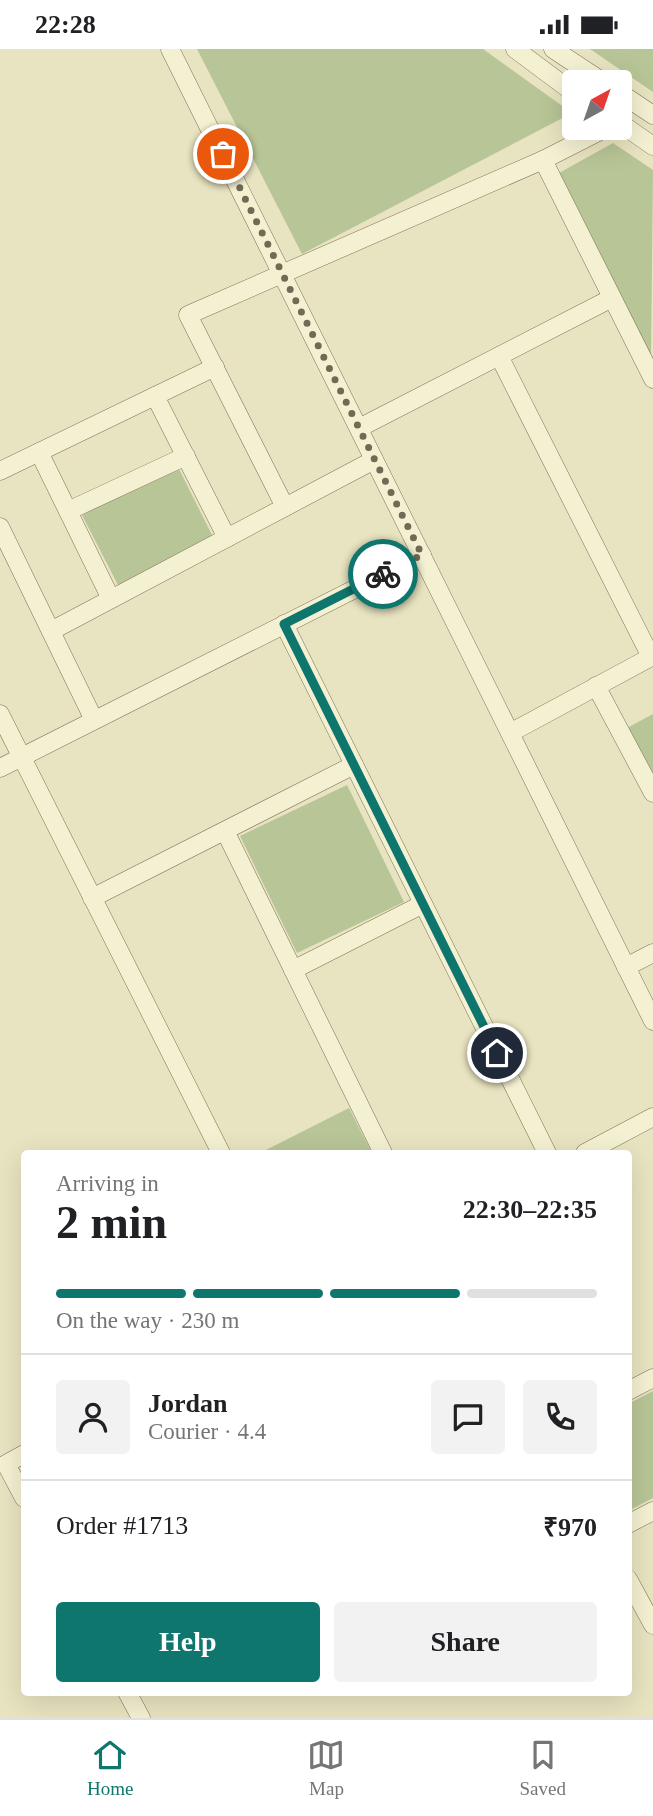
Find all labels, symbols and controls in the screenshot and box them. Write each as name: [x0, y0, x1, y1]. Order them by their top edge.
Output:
text: 22:28: [35, 10, 96, 39]
north arrow: [562, 70, 632, 140]
map controls: [562, 70, 632, 140]
pin: [193, 124, 253, 184]
icon: bag: [204, 135, 242, 173]
courier: [348, 539, 418, 609]
icon: bike: [364, 555, 402, 593]
pin: [467, 1023, 527, 1083]
icon: home: [478, 1034, 516, 1072]
text: Arriving in: [56, 1171, 159, 1196]
text: 22:30–22:35: [463, 1195, 597, 1224]
text: 2 min: [56, 1197, 167, 1248]
text: On the way · 230 m: [56, 1308, 239, 1333]
button: person: [56, 1380, 130, 1454]
button: chat: [431, 1380, 505, 1454]
button: phone: [523, 1380, 597, 1454]
text: Jordan: [148, 1389, 227, 1418]
text: Courier · 4.4: [148, 1419, 266, 1444]
text: Order #1713: [56, 1511, 188, 1540]
text: ₹970: [543, 1513, 597, 1542]
button: Help: [56, 1602, 320, 1682]
button: Share: [334, 1602, 597, 1682]
tab: Home: [87, 1736, 133, 1800]
tab: Map: [307, 1736, 345, 1800]
tab: Saved: [520, 1736, 566, 1800]

